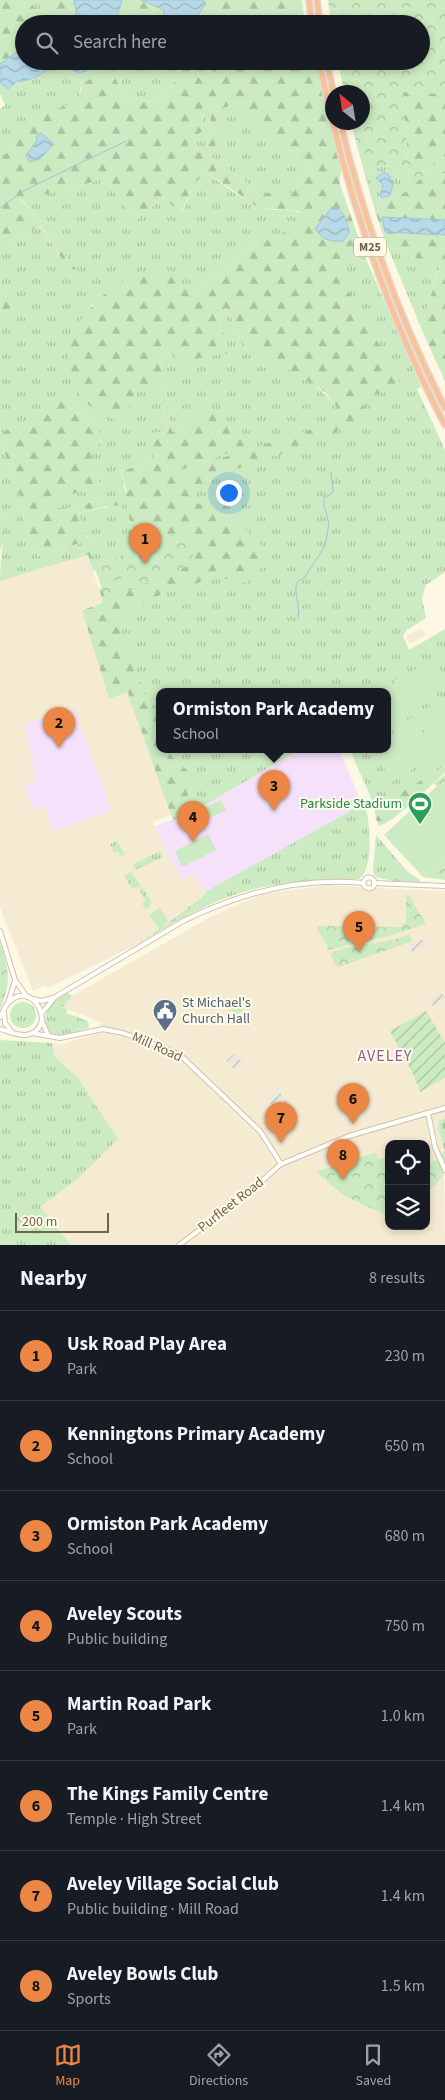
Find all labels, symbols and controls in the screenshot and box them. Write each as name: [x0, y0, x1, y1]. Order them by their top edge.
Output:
search box: [15, 15, 430, 70]
icon: search: [33, 29, 61, 57]
text: Search here: [73, 29, 167, 56]
north arrow: [325, 85, 370, 130]
road number: M25: [354, 238, 386, 256]
your location: [216, 480, 242, 506]
pin: 1: [129, 523, 161, 564]
popup: [156, 688, 391, 753]
text: Ormiston Park Academy: [173, 696, 374, 723]
pin: 2: [43, 707, 75, 748]
text: School: [173, 723, 219, 745]
pin: 3: [258, 770, 290, 811]
sports icon: Parkside Stadium: [407, 791, 433, 825]
place label: Parkside Stadium: [300, 794, 402, 814]
pin: 4: [177, 801, 209, 842]
pin: 5: [343, 911, 375, 952]
place label: St Michael's Church Hall: [182, 993, 251, 1029]
public building icon: St Michael's Church Hall: [152, 998, 178, 1032]
street label: Mill Road: [128, 1027, 186, 1067]
district label: AVELEY: [358, 1045, 412, 1067]
pin: 6: [337, 1083, 369, 1124]
pin: 7: [265, 1102, 297, 1143]
pin: 8: [327, 1139, 359, 1180]
map controls: [385, 1140, 430, 1230]
button: locate: [385, 1140, 430, 1185]
street label: Purfleet Road: [194, 1173, 268, 1237]
button: layers: [385, 1185, 430, 1230]
scale bar: [15, 1210, 109, 1233]
text: 200 m: [22, 1212, 57, 1232]
text: Nearby: [20, 1263, 87, 1293]
text: 8 results: [369, 1267, 425, 1289]
text: Usk Road Play Area: [67, 1331, 227, 1358]
text: 1: [32, 1345, 40, 1367]
text: 230 m: [385, 1345, 425, 1367]
text: Park: [67, 1358, 97, 1380]
text: Kenningtons Primary Academy: [67, 1421, 325, 1448]
text: 2: [32, 1435, 40, 1457]
text: 650 m: [385, 1435, 425, 1457]
text: School: [67, 1448, 113, 1470]
text: Ormiston Park Academy: [67, 1511, 268, 1538]
text: 3: [32, 1525, 40, 1547]
text: 680 m: [385, 1525, 425, 1547]
text: School: [67, 1538, 113, 1560]
text: Aveley Scouts: [67, 1601, 182, 1628]
text: 4: [32, 1615, 40, 1637]
text: 750 m: [385, 1615, 425, 1637]
text: Public building: [67, 1628, 167, 1650]
text: Martin Road Park: [67, 1691, 211, 1718]
text: 5: [32, 1705, 40, 1727]
text: 1.0 km: [381, 1705, 425, 1727]
text: Park: [67, 1718, 97, 1740]
text: The Kings Family Centre: [67, 1781, 268, 1808]
text: 6: [32, 1795, 40, 1817]
text: 1.4 km: [381, 1795, 425, 1817]
text: Temple · High Street: [67, 1808, 201, 1830]
text: Aveley Village Social Club: [67, 1871, 279, 1898]
text: 7: [32, 1885, 40, 1907]
text: 1.4 km: [381, 1885, 425, 1907]
text: Public building · Mill Road: [67, 1898, 239, 1920]
text: Aveley Bowls Club: [67, 1961, 219, 1988]
text: 8: [32, 1975, 40, 1997]
text: 1.5 km: [381, 1975, 425, 1997]
text: Sports: [67, 1988, 111, 2010]
tab: Map: [54, 2041, 82, 2091]
tab: Directions: [189, 2041, 248, 2091]
tab: Saved: [356, 2041, 391, 2091]

